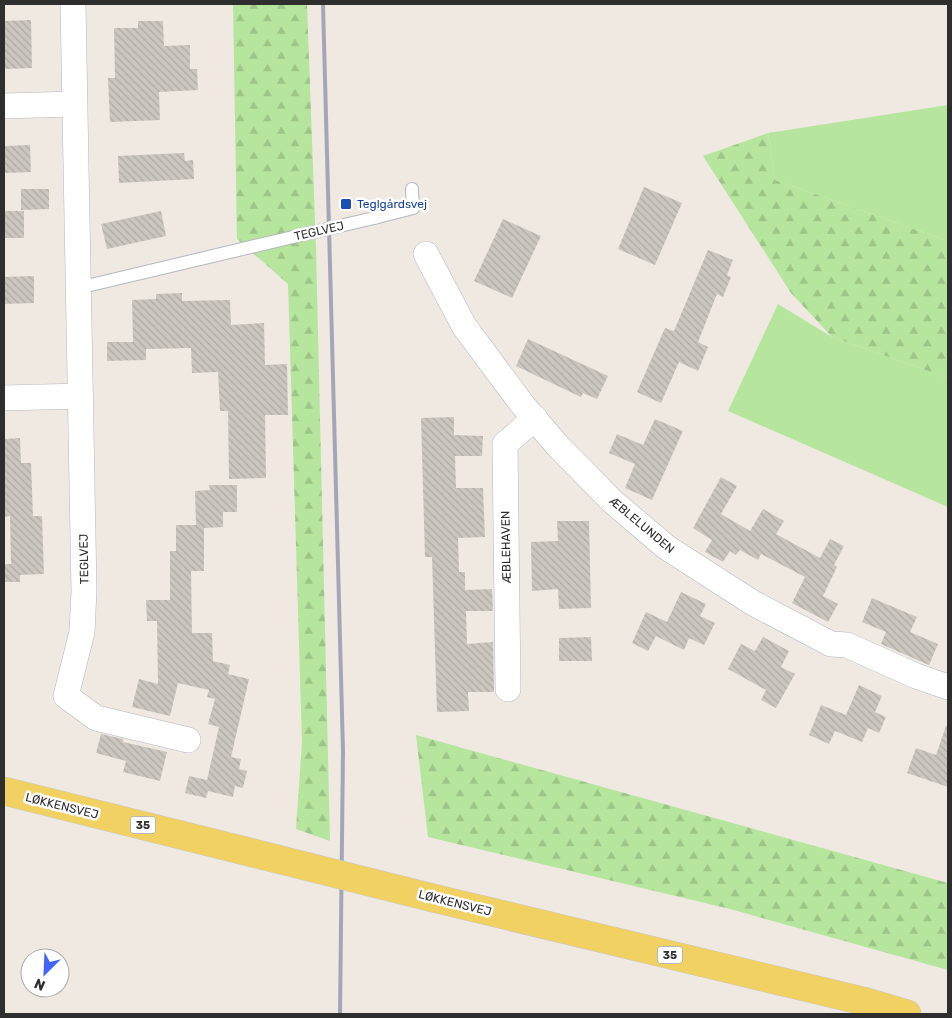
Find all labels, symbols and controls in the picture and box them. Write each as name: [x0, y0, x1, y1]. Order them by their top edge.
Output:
marker: Teglgårdsvej: [339, 197, 353, 211]
place label: Teglgårdsvej: [357, 197, 427, 211]
street label: TEGLVEJ: [293, 218, 345, 244]
street label: ÆBLELUNDEN: [607, 494, 677, 556]
street label: ÆBLEHAVEN: [498, 510, 514, 584]
street label: TEGLVEJ: [77, 534, 91, 584]
street label: LØKKENSVEJ: [24, 790, 100, 822]
road number: 35: [130, 816, 156, 834]
street label: LØKKENSVEJ: [417, 887, 493, 919]
road number: 35: [658, 946, 682, 964]
north arrow: [20, 948, 70, 998]
text: N: [32, 975, 48, 994]

